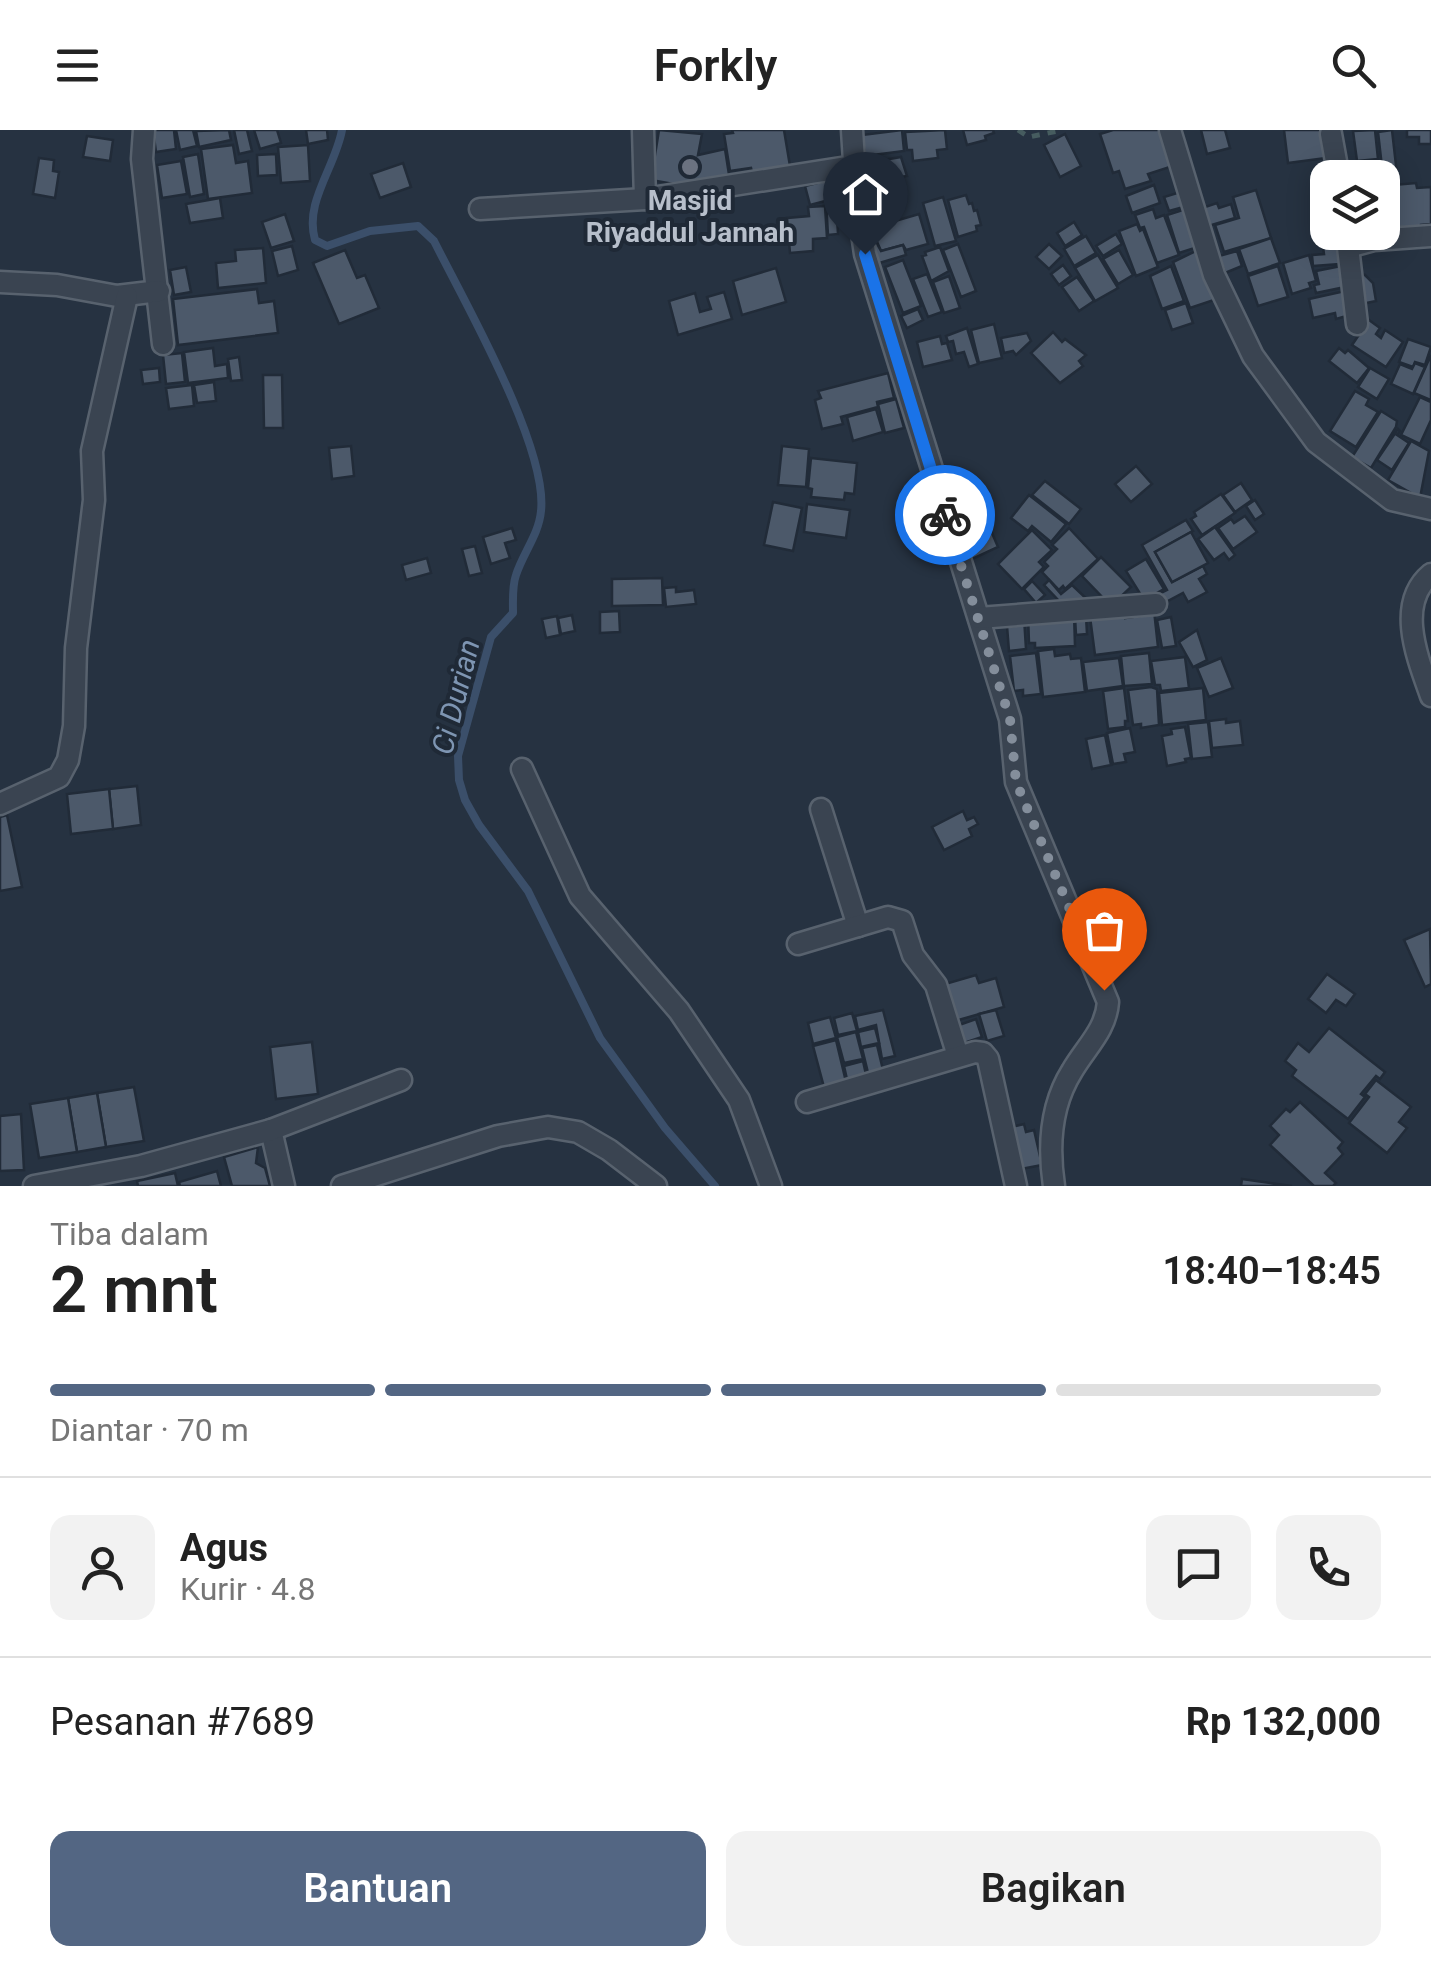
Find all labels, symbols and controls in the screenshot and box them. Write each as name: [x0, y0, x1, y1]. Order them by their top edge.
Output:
icon: menu: [50, 38, 105, 93]
icon: search: [1326, 38, 1381, 93]
text: Forkly: [654, 39, 777, 92]
pin: [823, 152, 908, 255]
marker: Masjid Riyaddul Jannah: [679, 156, 701, 178]
map controls: [1310, 160, 1400, 250]
button: layers: [1310, 160, 1400, 250]
icon: home: [838, 167, 893, 222]
place label: Masjid Riyaddul Jannah: [586, 184, 794, 249]
courier: [895, 465, 995, 565]
icon: bike: [918, 488, 973, 543]
water label: Ci Durian: [424, 636, 487, 758]
pin: [1062, 888, 1147, 991]
icon: bag: [1077, 903, 1132, 958]
text: Tiba dalam: [50, 1215, 209, 1253]
text: 18:40–18:45: [1162, 1249, 1381, 1293]
text: 2 mnt: [50, 1252, 218, 1328]
text: Diantar · 70 m: [50, 1411, 249, 1449]
button: person: [50, 1515, 155, 1620]
button: chat: [1146, 1515, 1251, 1620]
button: phone: [1276, 1515, 1381, 1620]
text: Agus: [180, 1526, 268, 1570]
text: Kurir · 4.8: [180, 1570, 315, 1608]
text: Pesanan #7689: [50, 1700, 315, 1744]
text: Rp 132,000: [1186, 1700, 1381, 1744]
button: Bantuan: [50, 1831, 706, 1946]
button: Bagikan: [726, 1831, 1381, 1946]

